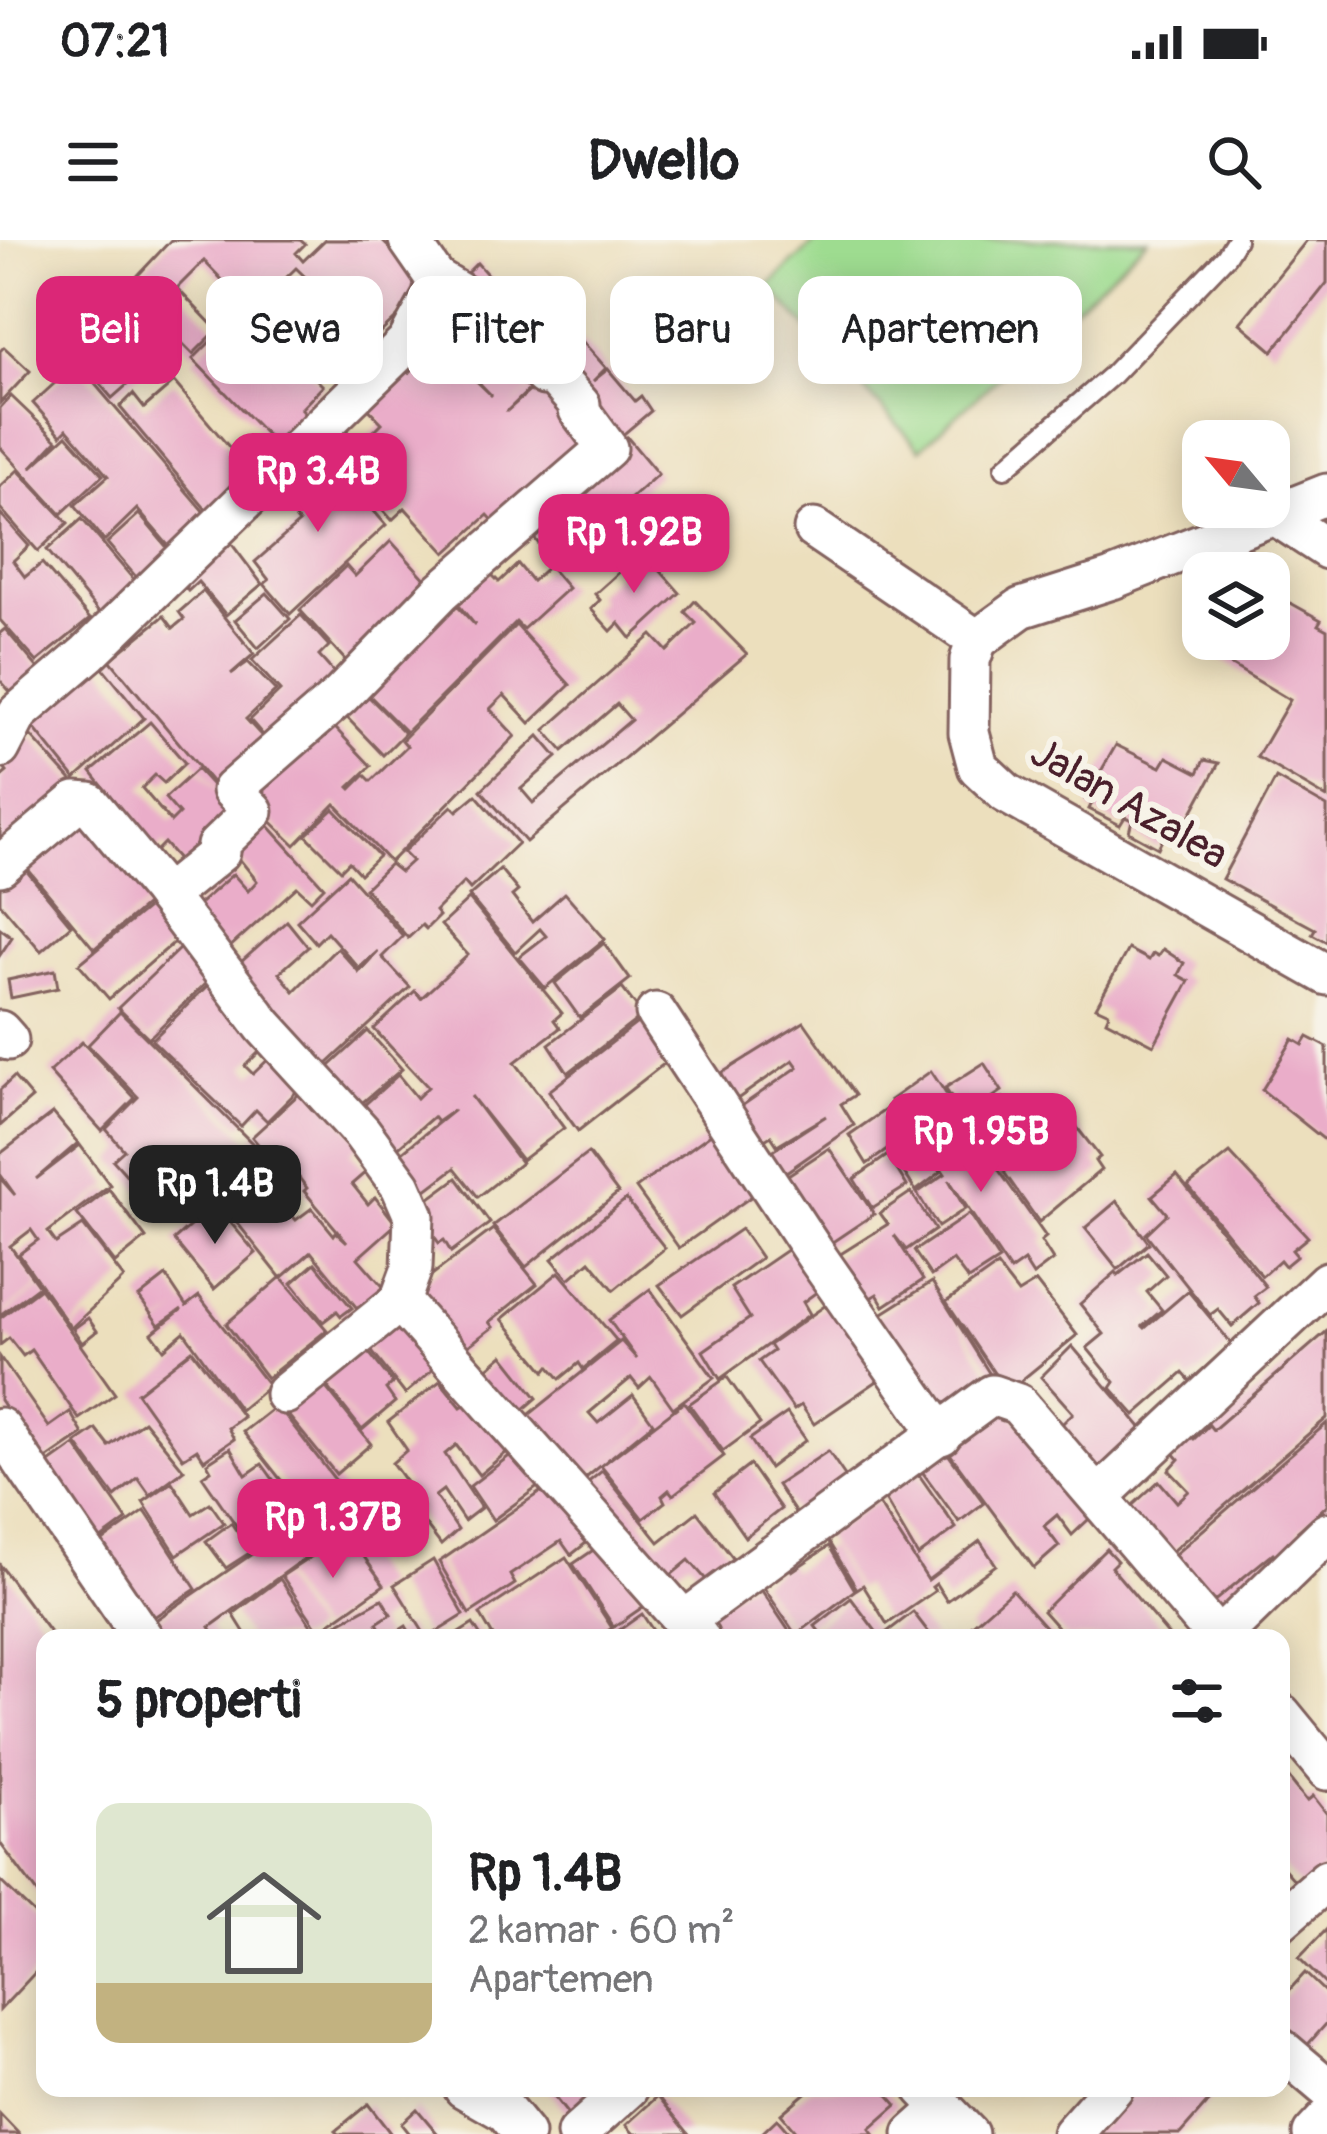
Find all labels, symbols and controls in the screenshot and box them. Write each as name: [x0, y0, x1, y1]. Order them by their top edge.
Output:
text: 07:21: [60, 14, 169, 70]
text: Dwello: [588, 128, 739, 196]
icon: menu: [60, 129, 126, 195]
icon: search: [1201, 129, 1267, 195]
chip: Beli: [36, 276, 182, 384]
chip: Sewa: [206, 276, 383, 384]
chip: Filter: [407, 276, 586, 384]
chip: Baru: [610, 276, 774, 384]
chip: Apartemen: [798, 276, 1082, 384]
north arrow: [1182, 420, 1290, 528]
map controls: [1182, 420, 1290, 660]
pin: Rp 3.4B: [207, 433, 429, 535]
text: Rp 3.4B: [256, 447, 380, 496]
pin: Rp 1.92B: [510, 494, 758, 596]
text: Rp 1.92B: [565, 508, 703, 557]
button: layers: [1182, 552, 1290, 660]
street label: Jalan Azalea: [1021, 727, 1237, 881]
pin: Rp 1.95B: [857, 1093, 1105, 1195]
text: Rp 1.95B: [913, 1107, 1049, 1156]
pin: Rp 1.4B: [104, 1145, 326, 1247]
text: Rp 1.4B: [156, 1159, 274, 1208]
pin: Rp 1.37B: [209, 1479, 457, 1581]
text: Rp 1.37B: [264, 1493, 402, 1542]
icon: filters: [1164, 1668, 1230, 1734]
text: 5 properti: [96, 1669, 301, 1733]
text: Rp 1.4B: [468, 1842, 622, 1906]
icon: home: [192, 1851, 336, 1995]
text: 2 kamar · 60 m²: [468, 1906, 735, 1955]
text: Apartemen: [468, 1955, 653, 2004]

